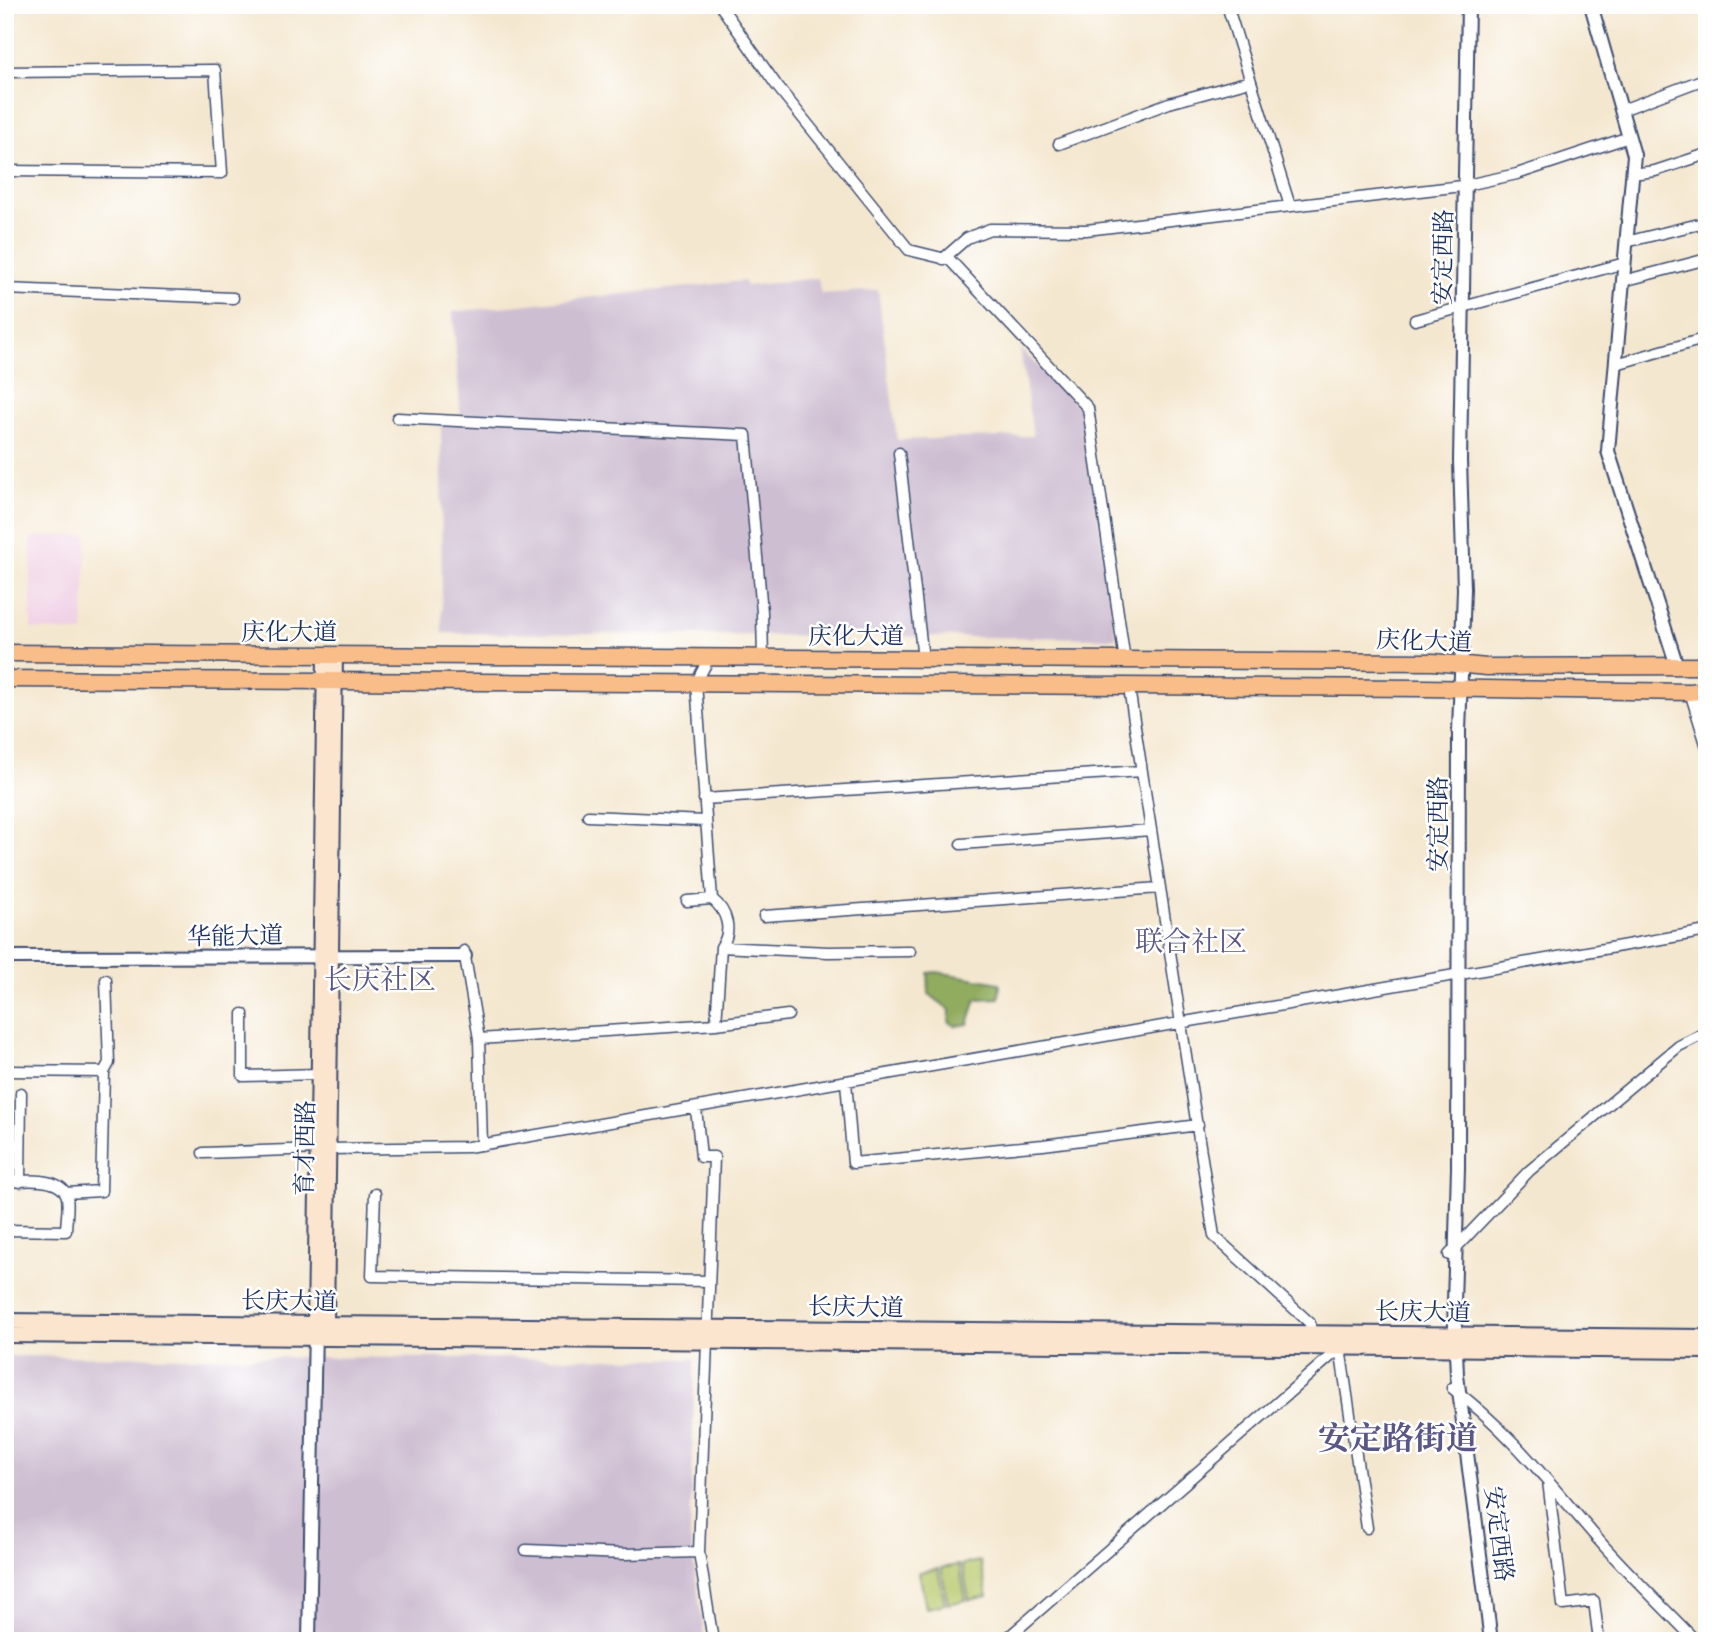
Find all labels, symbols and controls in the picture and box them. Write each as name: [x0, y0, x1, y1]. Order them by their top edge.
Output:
street label: 安定西路: [1428, 209, 1461, 305]
street label: 庆化大道: [241, 618, 337, 649]
street label: 庆化大道: [808, 622, 904, 653]
street label: 庆化大道: [1375, 625, 1472, 660]
street label: 安定西路: [1424, 776, 1455, 872]
street label: 华能大道: [187, 921, 283, 954]
district label: 联合社区: [1135, 926, 1247, 961]
district label: 长庆社区: [324, 964, 436, 999]
street label: 育才西路: [290, 1100, 323, 1196]
street label: 长庆大道: [241, 1286, 337, 1319]
street label: 长庆大道: [808, 1292, 904, 1325]
street label: 长庆大道: [1375, 1297, 1471, 1330]
district label: 安定路街道: [1318, 1420, 1478, 1461]
street label: 安定西路: [1476, 1485, 1519, 1584]

